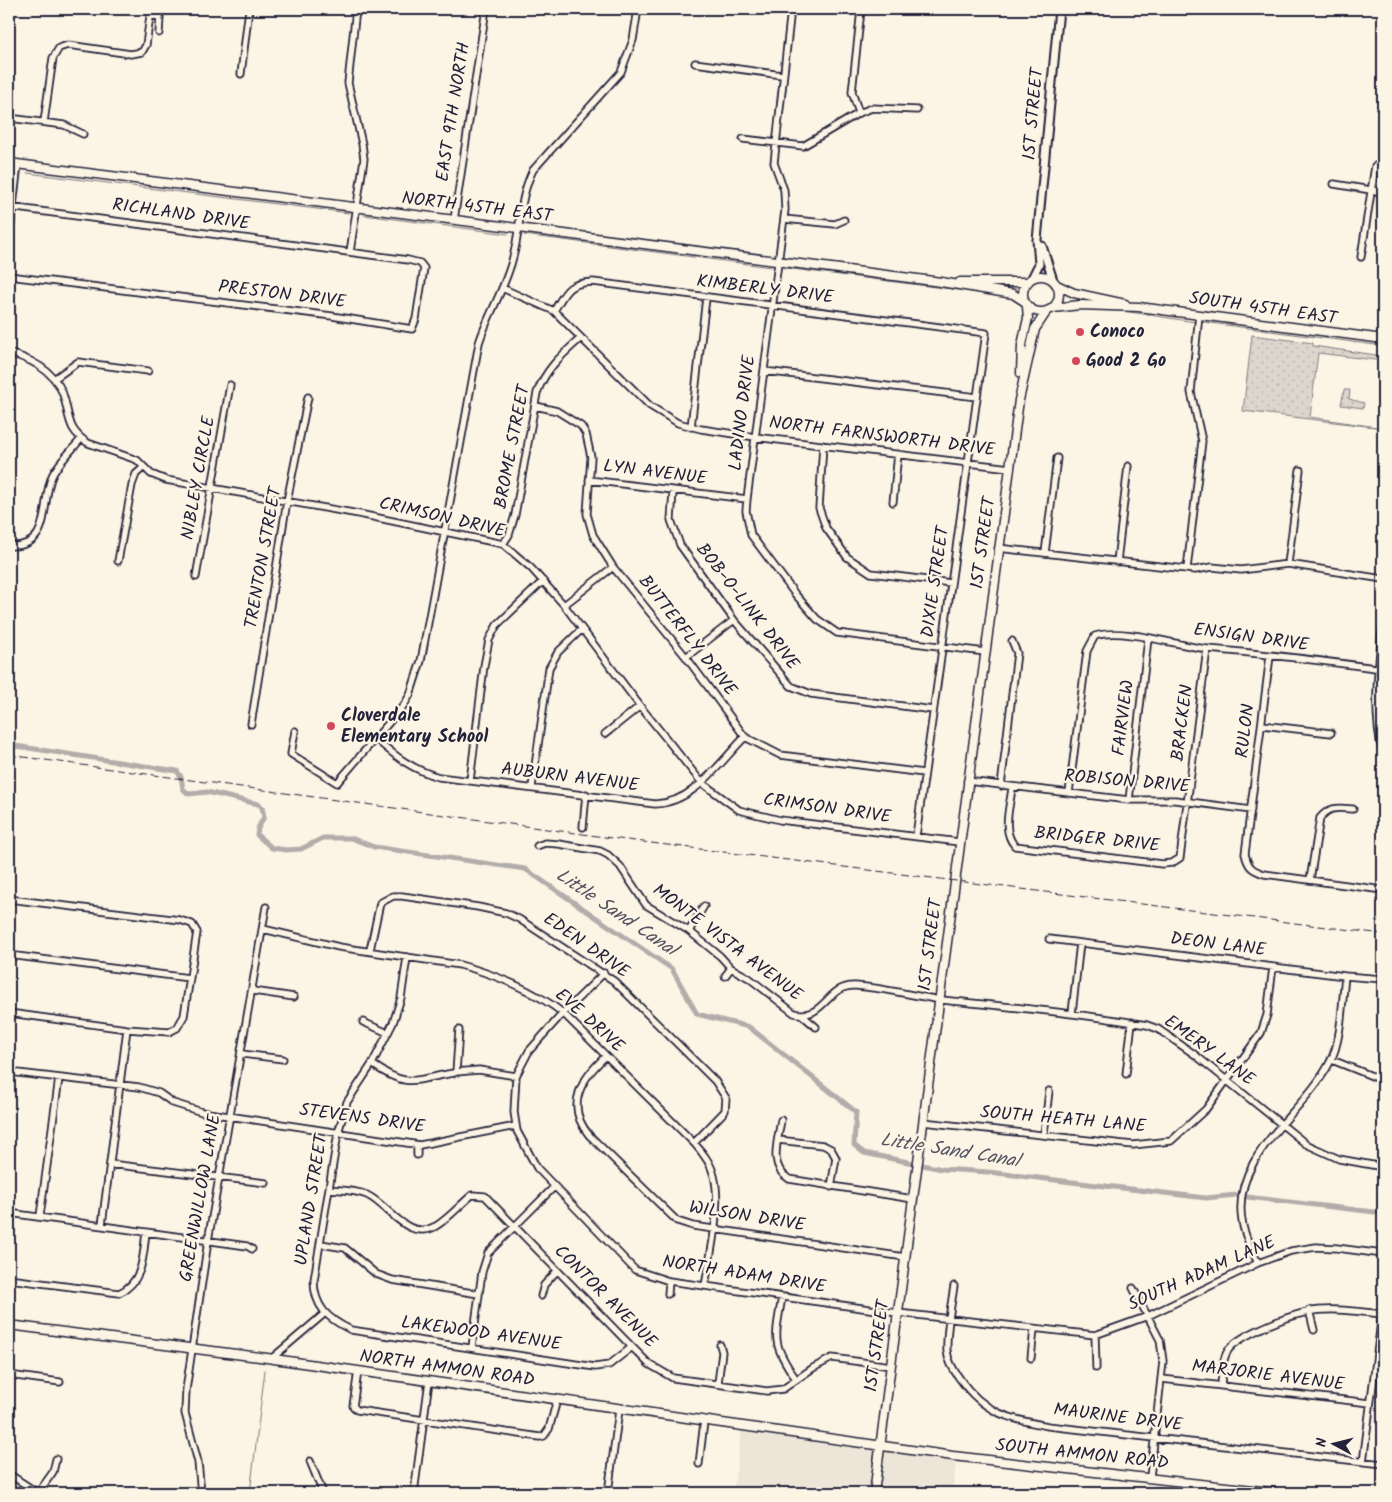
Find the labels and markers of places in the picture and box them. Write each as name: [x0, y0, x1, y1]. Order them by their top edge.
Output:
place label: Conoco: [1090, 318, 1145, 347]
marker: Conoco: [1074, 326, 1086, 338]
place label: Good 2 Go: [1086, 347, 1166, 376]
marker: Good 2 Go: [1070, 355, 1082, 367]
place label: Cloverdale Elementary School: [341, 702, 488, 752]
marker: Cloverdale Elementary School: [325, 720, 337, 732]

